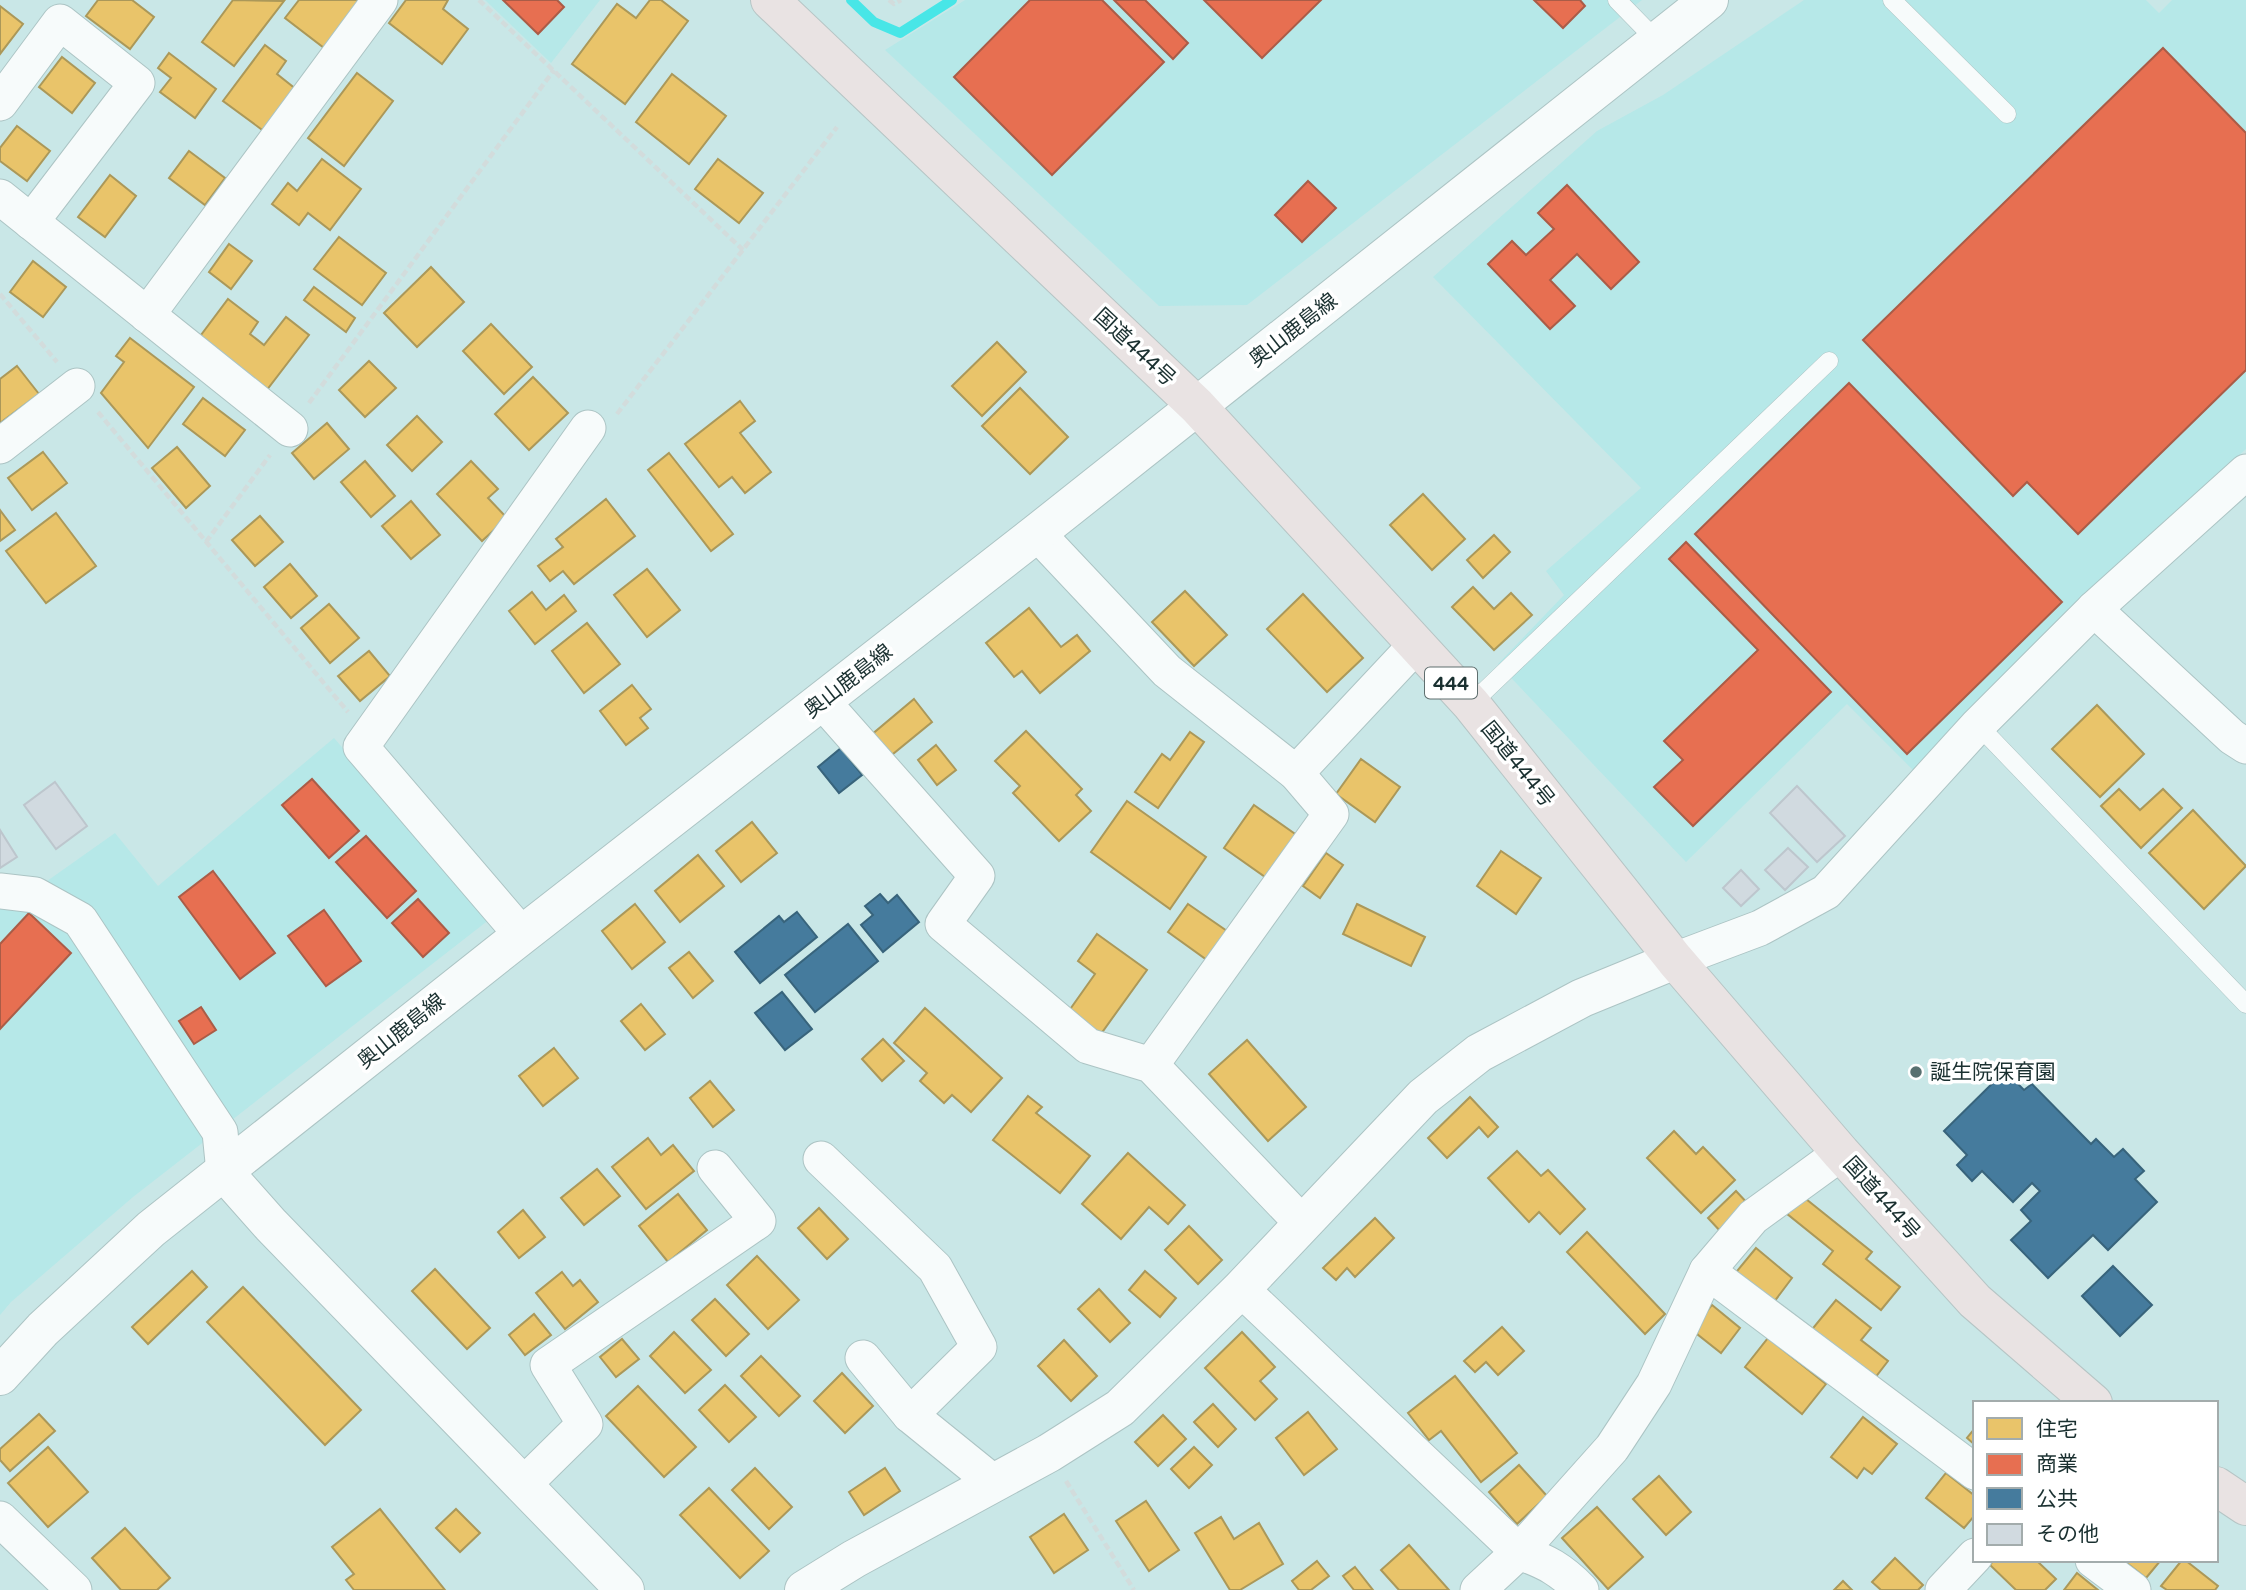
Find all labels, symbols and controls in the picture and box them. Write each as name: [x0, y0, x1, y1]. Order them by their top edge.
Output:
street label: 奥山鹿島線: [1244, 288, 1342, 373]
street label: 国道444号: [1089, 303, 1181, 391]
street label: 奥山鹿島線: [799, 639, 897, 724]
road number: 444: [1425, 668, 1477, 698]
street label: 国道444号: [1476, 717, 1560, 812]
street label: 奥山鹿島線: [353, 989, 450, 1074]
place label: 誕生院保育園: [1930, 1060, 2056, 1085]
marker: 誕生院保育園: [1908, 1064, 1924, 1080]
street label: 国道444号: [1838, 1152, 1925, 1245]
legend: [1973, 1401, 2218, 1562]
text: 住宅: [2036, 1417, 2078, 1442]
text: 商業: [2036, 1452, 2078, 1477]
text: 公共: [2036, 1487, 2078, 1512]
text: その他: [2036, 1522, 2099, 1547]

